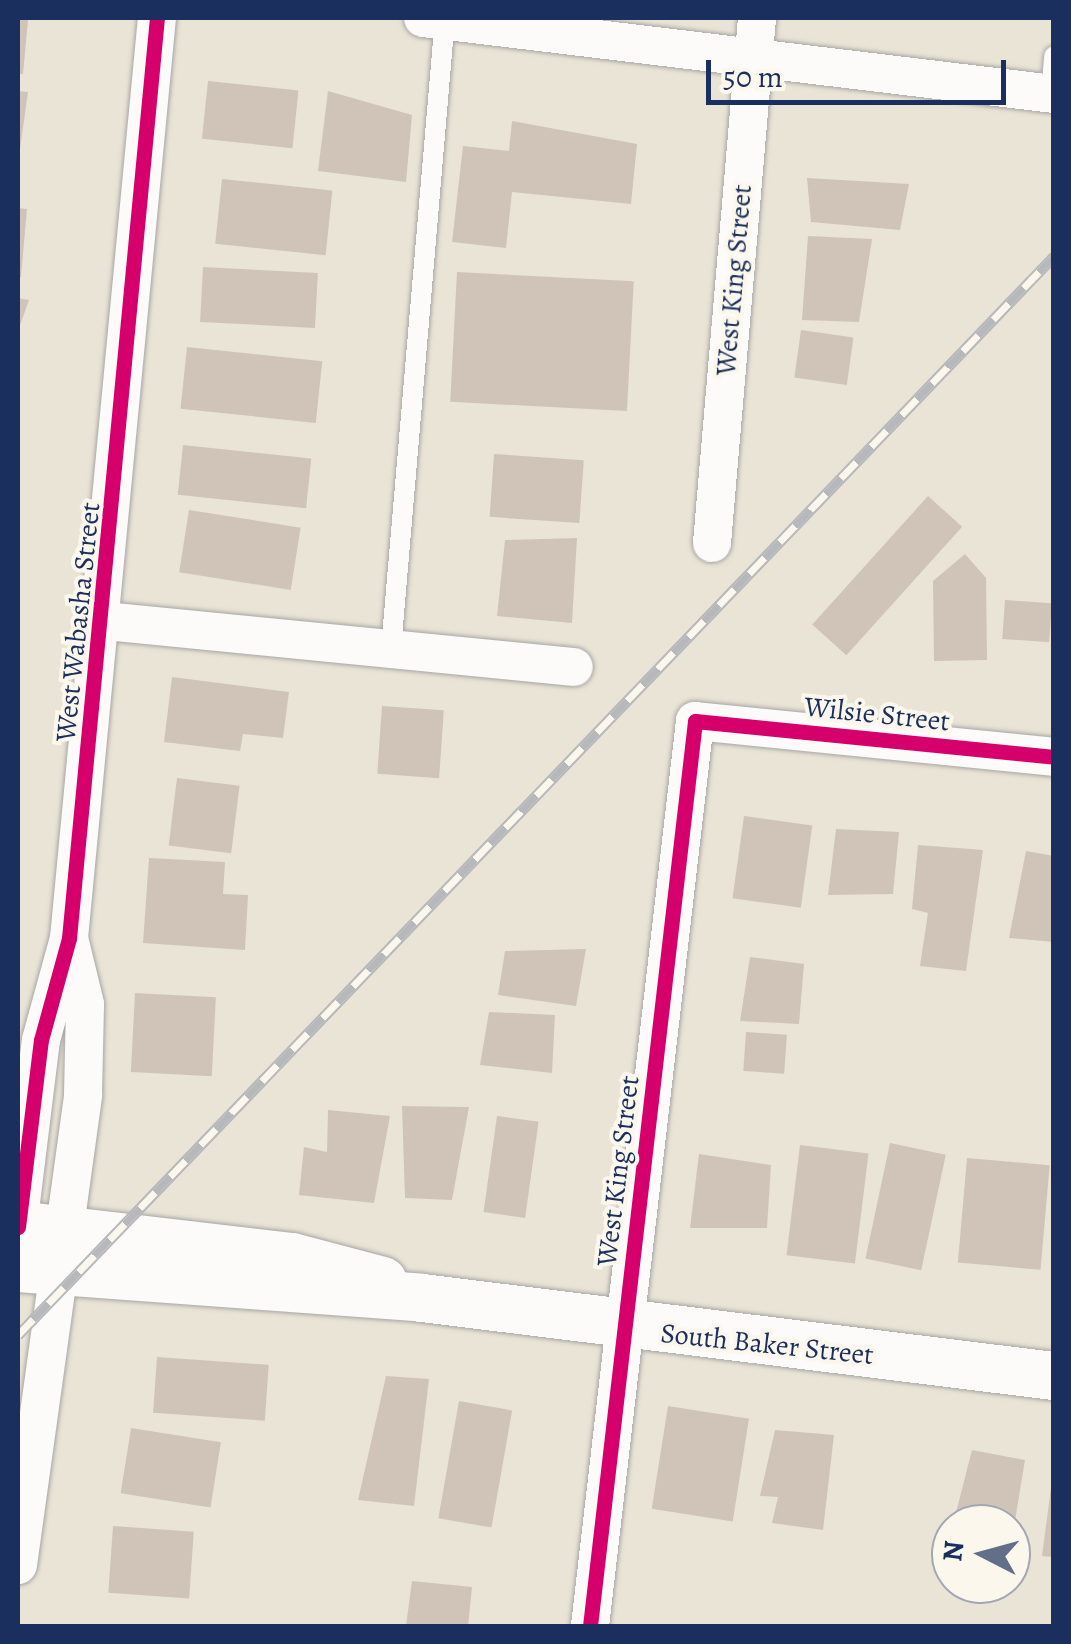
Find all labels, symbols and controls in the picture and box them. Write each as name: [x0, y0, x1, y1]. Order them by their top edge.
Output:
scale bar: [711, 40, 1011, 102]
text: 50 m: [723, 57, 783, 97]
street label: West King Street: [709, 183, 759, 377]
street label: West Wabasha Street: [49, 501, 107, 743]
street label: Wilsie Street: [803, 690, 951, 738]
street label: West King Street: [590, 1074, 646, 1268]
street label: South Baker Street: [659, 1316, 875, 1372]
north arrow: [931, 1504, 1031, 1604]
text: N: [933, 1539, 973, 1563]

